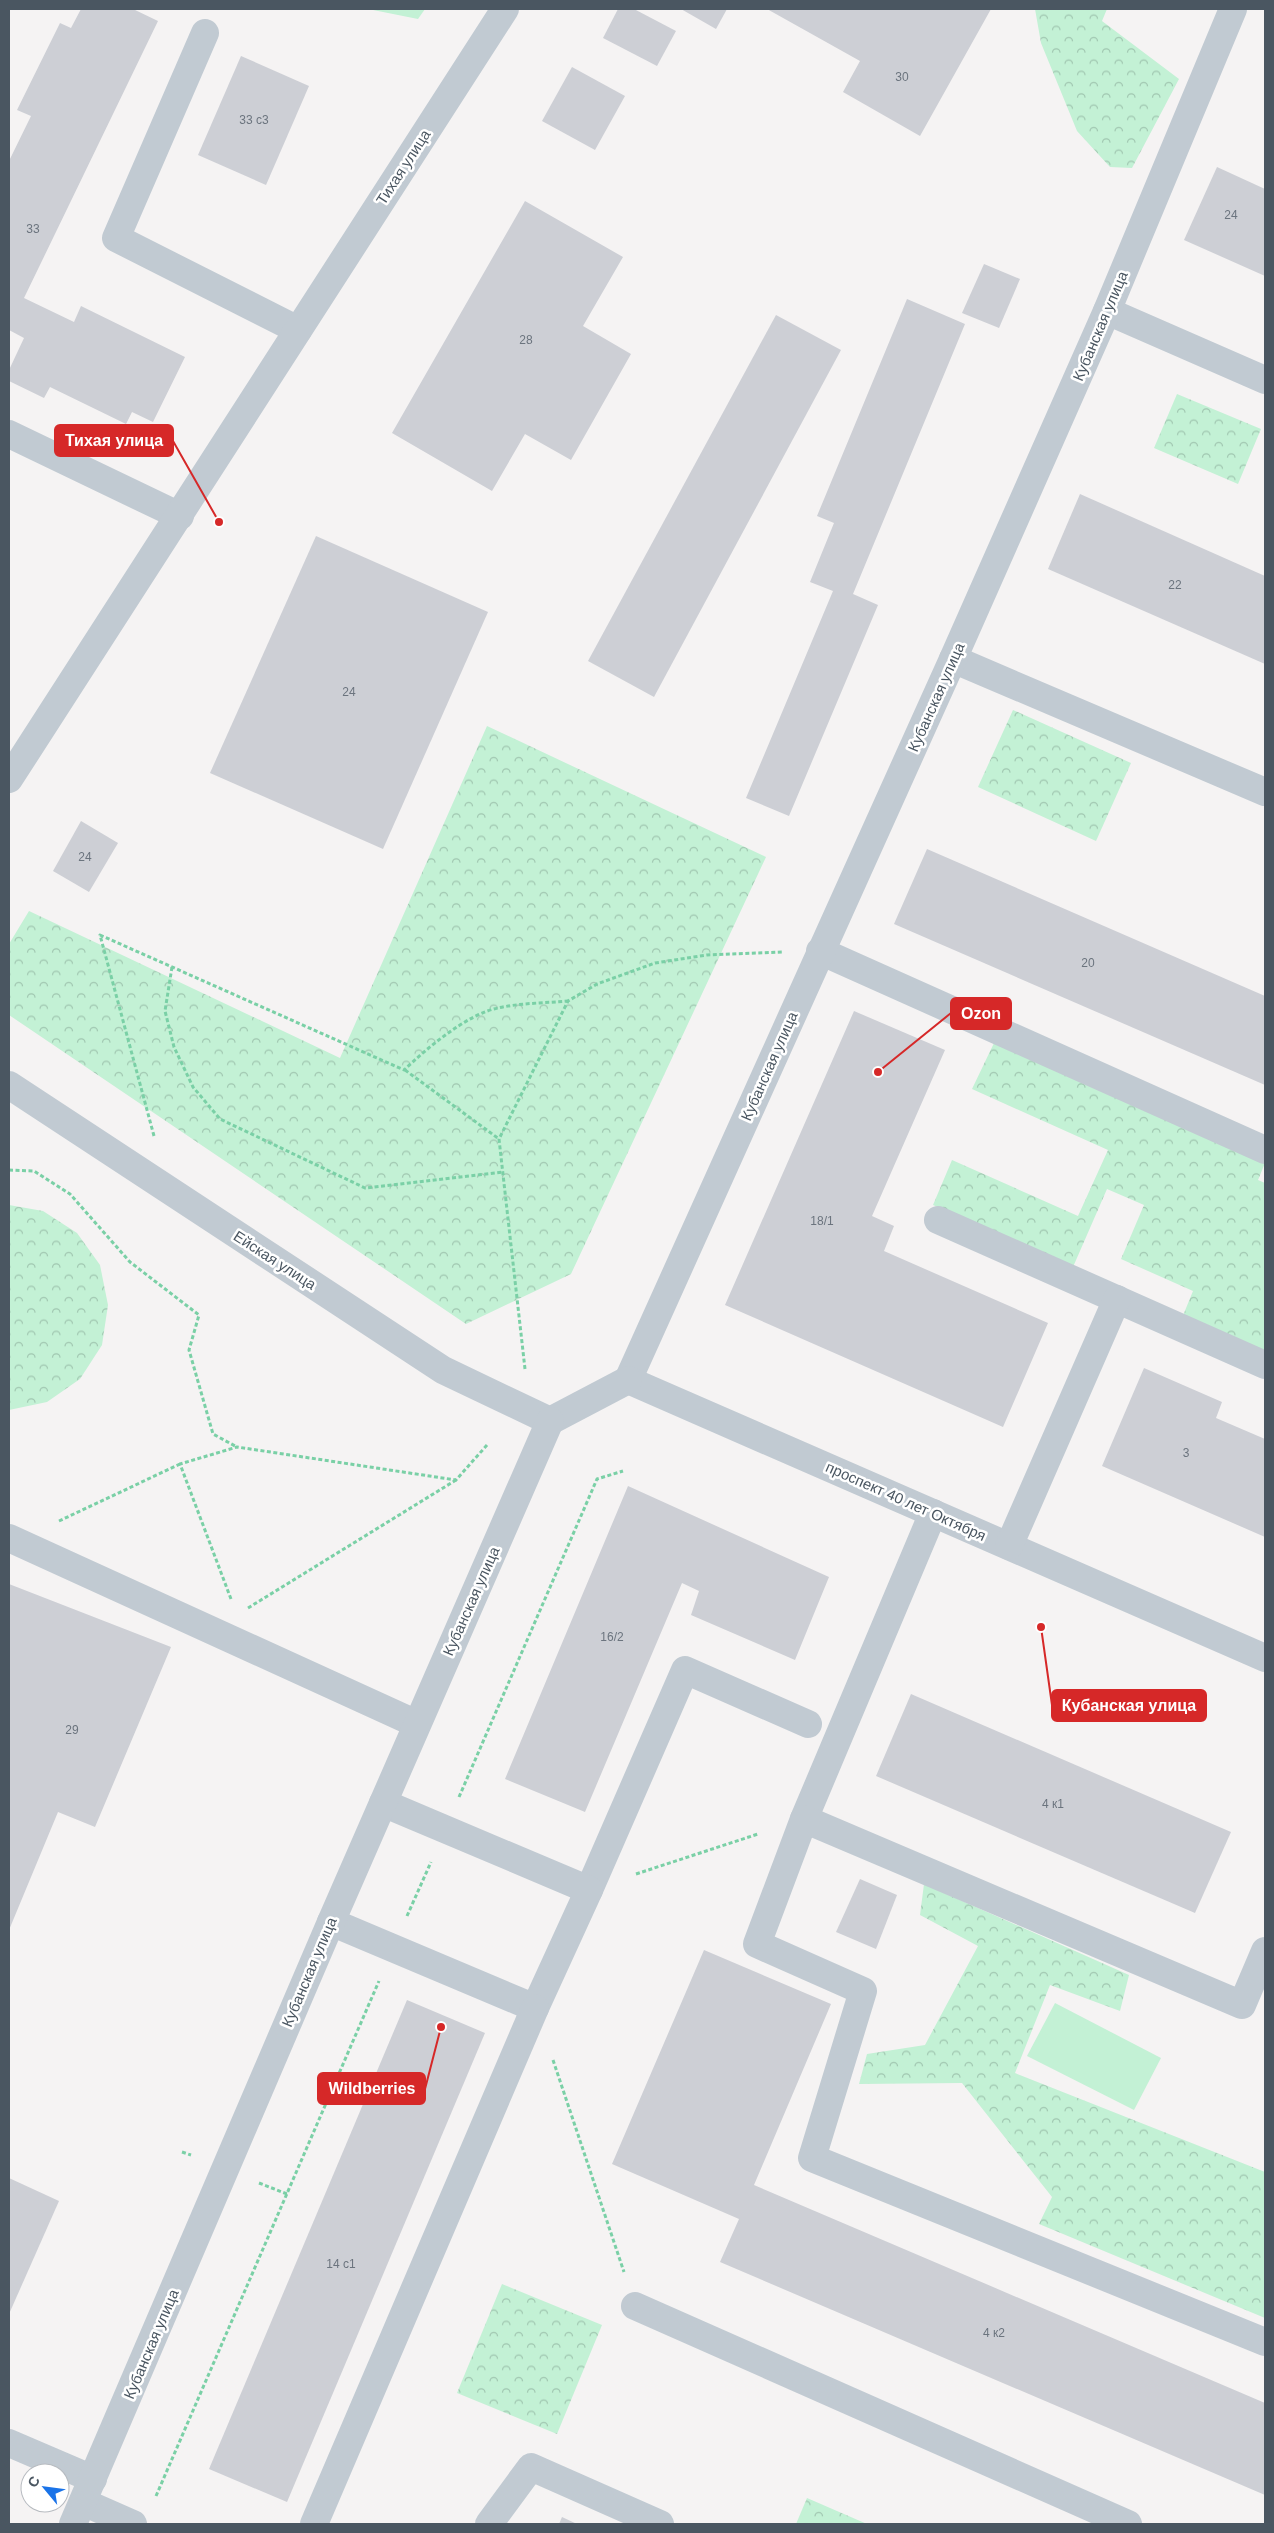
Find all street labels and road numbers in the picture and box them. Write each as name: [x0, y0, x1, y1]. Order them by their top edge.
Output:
street label: Тихая улица: [372, 126, 434, 208]
street label: Кубанская улица: [1069, 268, 1131, 383]
street label: Кубанская улица: [904, 639, 968, 754]
street label: Кубанская улица: [737, 1008, 801, 1123]
street label: Ейская улица: [231, 1227, 320, 1293]
street label: проспект 40 лет Октября: [823, 1458, 989, 1544]
street label: Кубанская улица: [439, 1543, 503, 1658]
street label: Кубанская улица: [278, 1914, 340, 2029]
street label: Кубанская улица: [120, 2286, 182, 2401]

